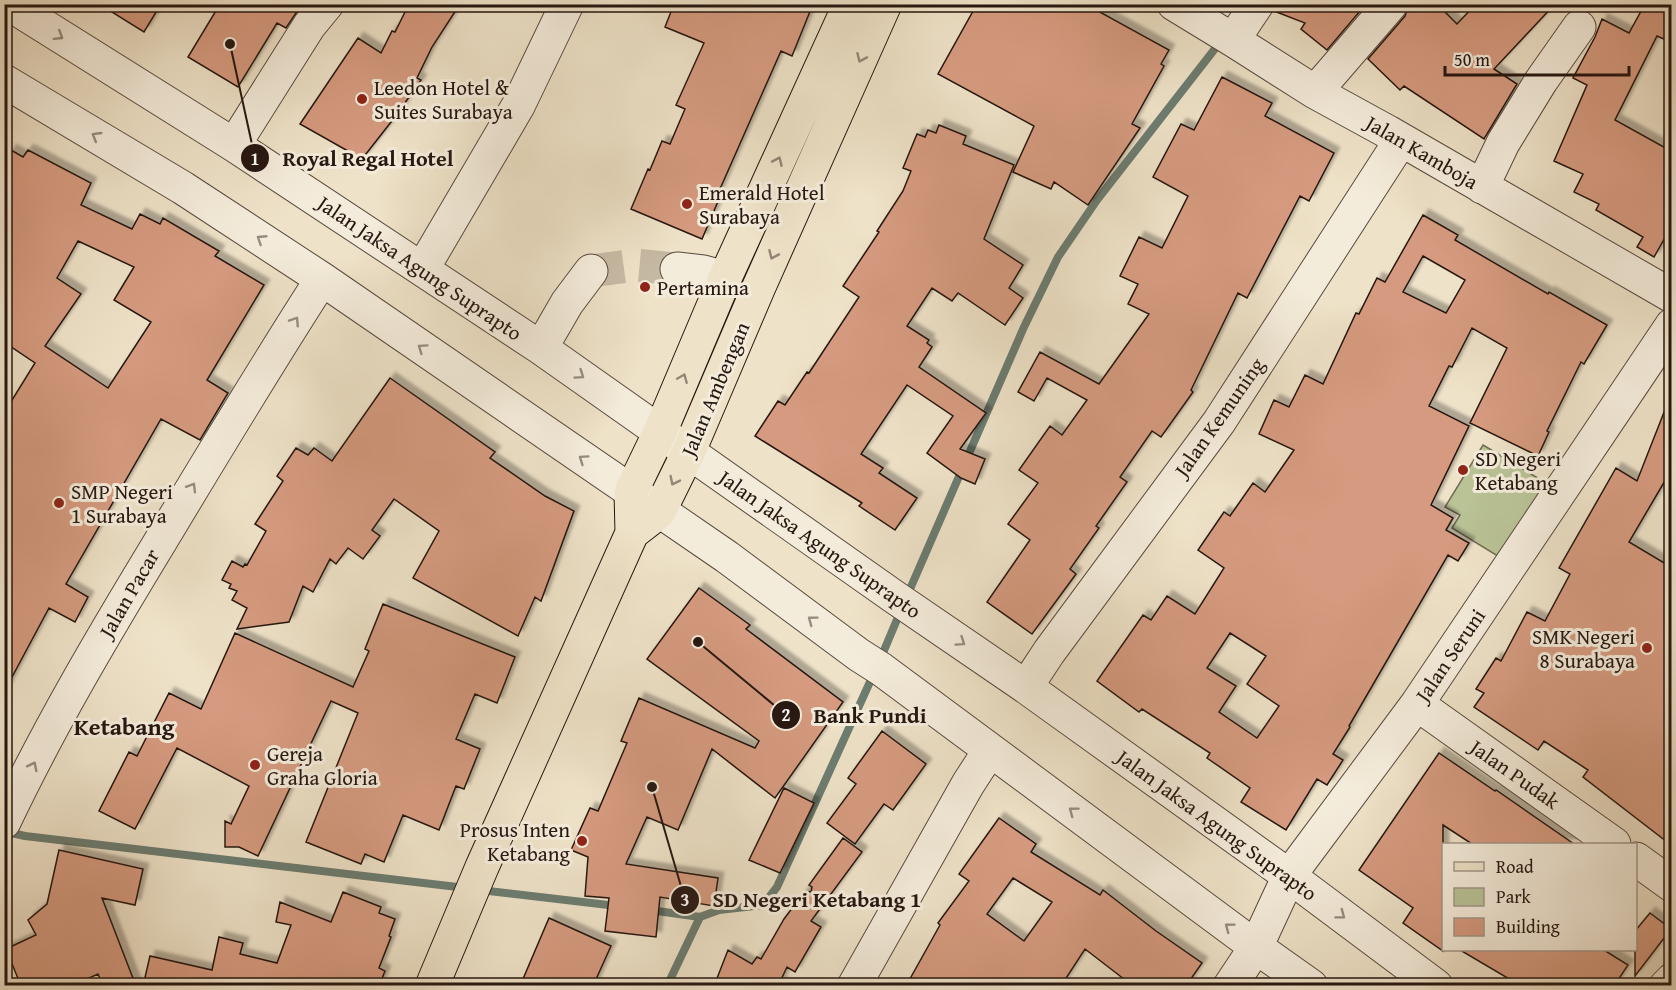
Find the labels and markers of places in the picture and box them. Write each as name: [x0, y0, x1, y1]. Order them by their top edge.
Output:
place label: Leedon Hotel & Suites Surabaya: [374, 72, 513, 127]
marker: Leedon Hotel & Suites Surabaya: [355, 92, 369, 106]
callout: Royal Regal Hotel: [240, 138, 465, 178]
place label: Emerald Hotel Surabaya: [699, 177, 825, 232]
marker: Emerald Hotel Surabaya: [680, 197, 694, 211]
place label: Pertamina: [657, 272, 749, 303]
marker: Pertamina: [638, 280, 652, 294]
place label: SD Negeri Ketabang: [1475, 443, 1561, 498]
marker: SD Negeri Ketabang: [1456, 463, 1470, 477]
place label: SMP Negeri 1 Surabaya: [71, 476, 173, 531]
marker: SMP Negeri 1 Surabaya: [52, 496, 66, 510]
place label: SMK Negeri 8 Surabaya: [1532, 621, 1635, 676]
marker: SMK Negeri 8 Surabaya: [1640, 641, 1654, 655]
callout: Bank Pundi: [771, 695, 939, 735]
place label: Gereja Graha Gloria: [267, 738, 378, 793]
marker: Gereja Graha Gloria: [248, 758, 262, 772]
place label: Prosus Inten Ketabang: [460, 814, 571, 869]
marker: Prosus Inten Ketabang: [575, 834, 589, 848]
callout: SD Negeri Ketabang 1: [670, 880, 933, 920]

